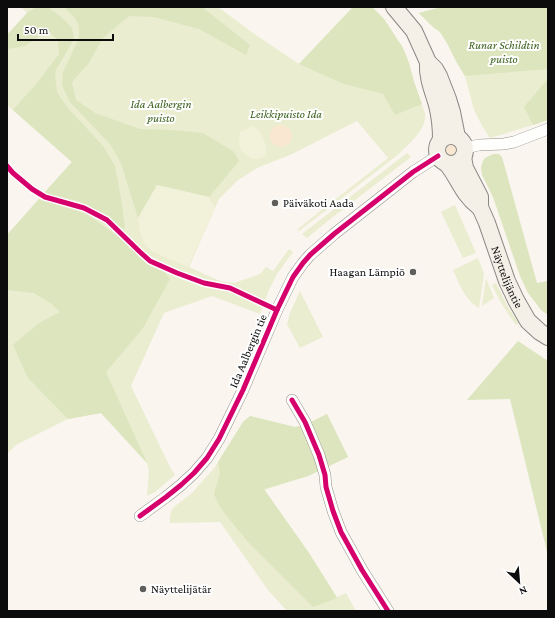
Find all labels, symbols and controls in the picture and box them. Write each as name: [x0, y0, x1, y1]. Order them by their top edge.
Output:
scale bar: [18, 16, 113, 42]
text: 50 m: [24, 23, 49, 37]
park label: Runar Schildtin puisto: [469, 38, 539, 66]
park label: Ida Aalbergin puisto: [130, 97, 192, 125]
park label: Leikkipuisto Ida: [250, 107, 322, 121]
place label: Päiväkoti Aada: [283, 196, 354, 210]
marker: Päiväkoti Aada: [270, 198, 280, 208]
street label: Näyttelijäntie: [488, 244, 526, 311]
place label: Haagan Lämpiö: [329, 265, 405, 279]
marker: Haagan Lämpiö: [408, 267, 418, 277]
street label: Ida Aalbergin tie: [226, 312, 270, 390]
north arrow: [499, 562, 539, 602]
place label: Näyttelijätär: [151, 582, 212, 596]
marker: Näyttelijätär: [138, 584, 148, 594]
text: N: [517, 584, 529, 598]

